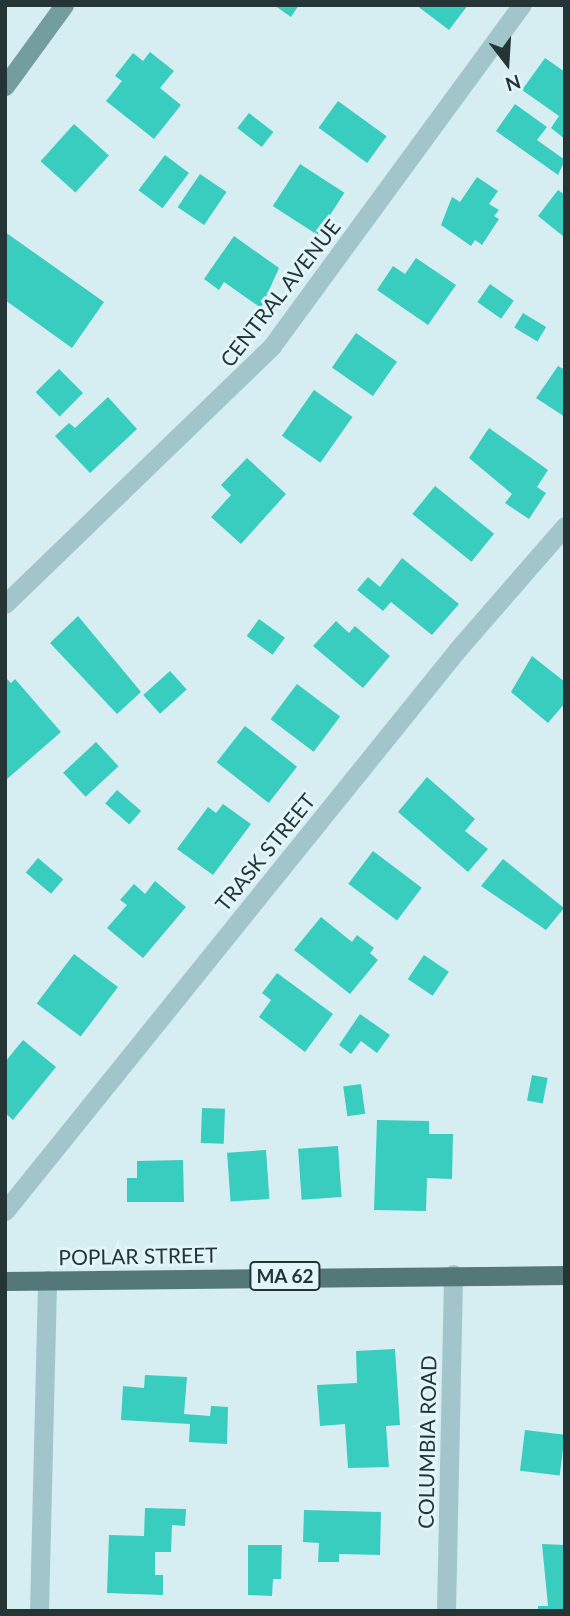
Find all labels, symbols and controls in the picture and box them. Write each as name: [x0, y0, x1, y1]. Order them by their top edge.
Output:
north arrow: [472, 28, 542, 98]
text: N: [503, 70, 524, 97]
street label: CENTRAL AVENUE: [214, 214, 346, 372]
street label: TRASK STREET: [210, 788, 320, 916]
street label: POPLAR STREET: [58, 1242, 218, 1270]
road number: MA 62: [248, 1260, 322, 1292]
street label: COLUMBIA ROAD: [413, 1355, 441, 1529]

